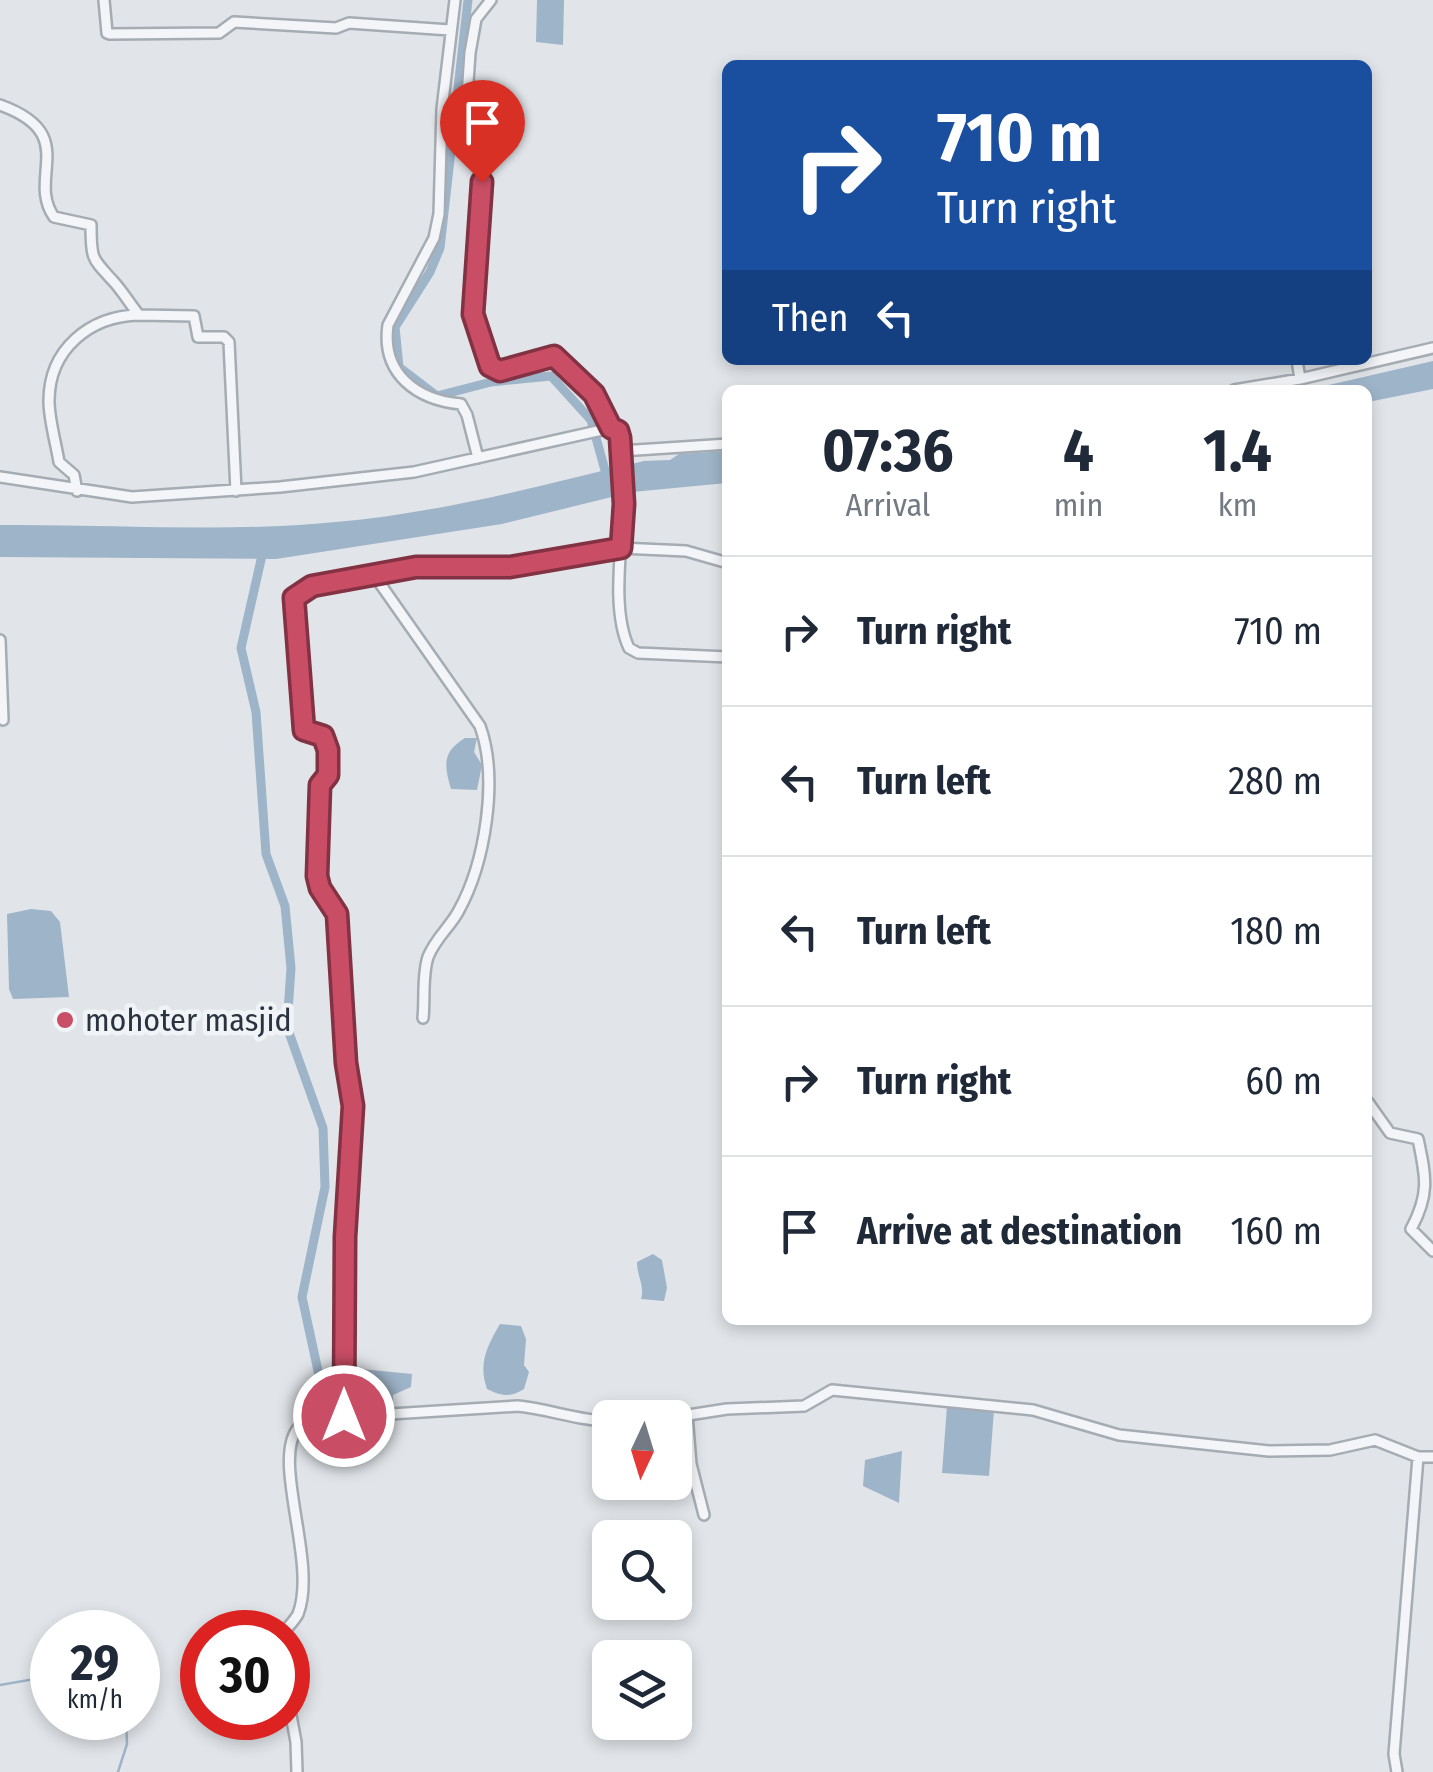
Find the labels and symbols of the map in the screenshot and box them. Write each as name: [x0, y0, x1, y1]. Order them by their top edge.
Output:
pin: [440, 80, 525, 183]
place label: mohoter masjid: [85, 1001, 292, 1039]
marker: mohoter masjid: [54, 1009, 76, 1031]
position arrow: [292, 1364, 396, 1468]
north arrow: [592, 1400, 692, 1500]
speed limit sign: 30: [180, 1610, 310, 1740]

